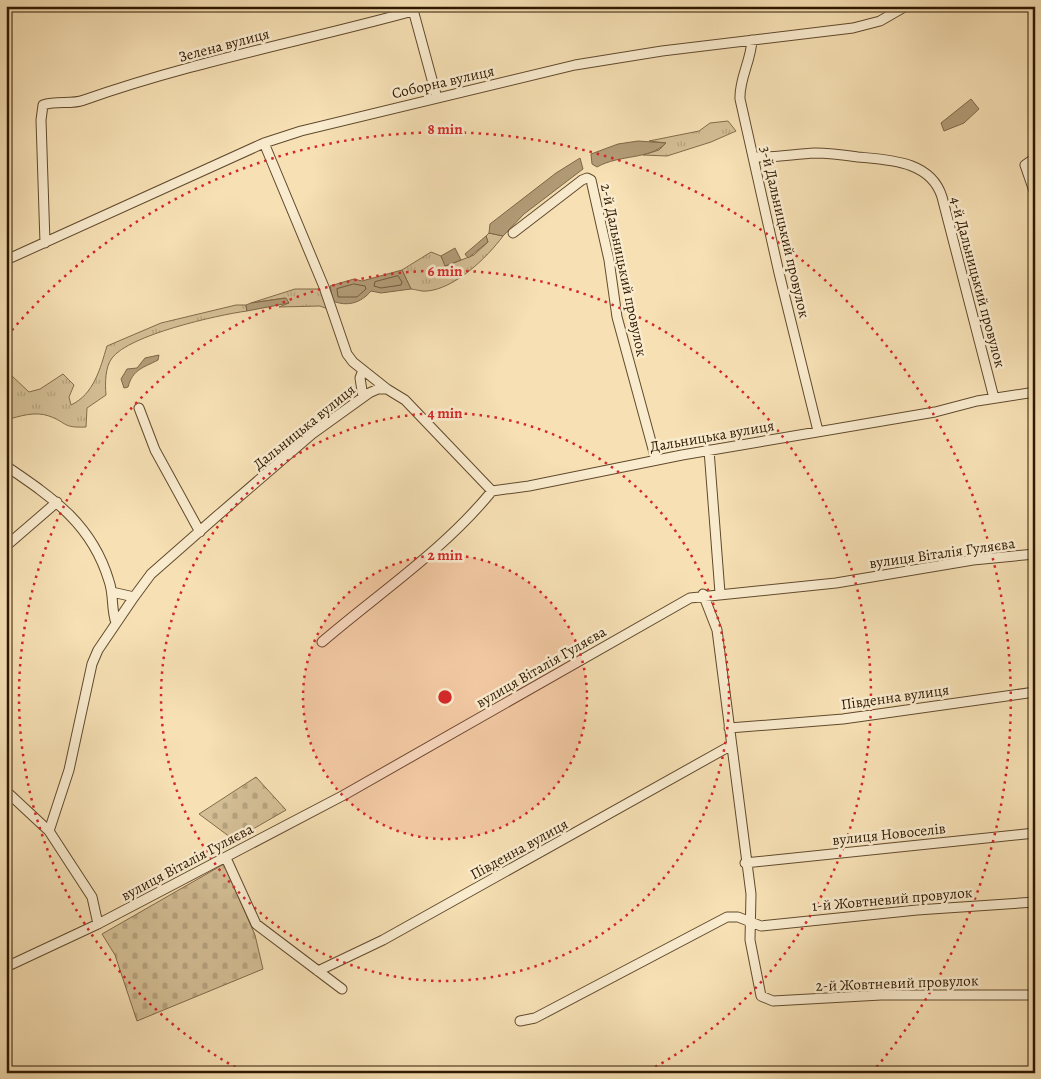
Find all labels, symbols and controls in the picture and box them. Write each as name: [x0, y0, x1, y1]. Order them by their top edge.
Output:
street label: Зелена вулиця: [176, 23, 272, 67]
street label: Соборна вулиця: [390, 61, 496, 103]
text: 8 min: [427, 119, 463, 139]
street label: 3-й Дальницький провулок: [755, 144, 815, 320]
street label: 2-й Дальницький провулок: [596, 182, 652, 359]
street label: 4-й Дальницький провулок: [946, 194, 1011, 370]
text: 6 min: [428, 261, 463, 281]
street label: Дальницька вулиця: [249, 380, 359, 474]
text: 4 min: [427, 403, 463, 423]
street label: Дальницька вулиця: [648, 415, 776, 457]
street label: вулиця Віталія Гуляєва: [868, 533, 1016, 573]
text: 2 min: [427, 545, 463, 565]
street label: вулиця Віталія Гуляєва: [472, 622, 610, 712]
street label: Південна вулиця: [840, 680, 950, 714]
centre of rings: [436, 688, 454, 706]
street label: Південна вулиця: [466, 814, 572, 884]
street label: вулиця Новоселів: [831, 818, 947, 850]
street label: вулиця Віталія Гуляєва: [117, 819, 257, 905]
street label: 1-й Жовтневий провулок: [811, 882, 973, 916]
street label: 2-й Жовтневий провулок: [815, 970, 979, 996]

